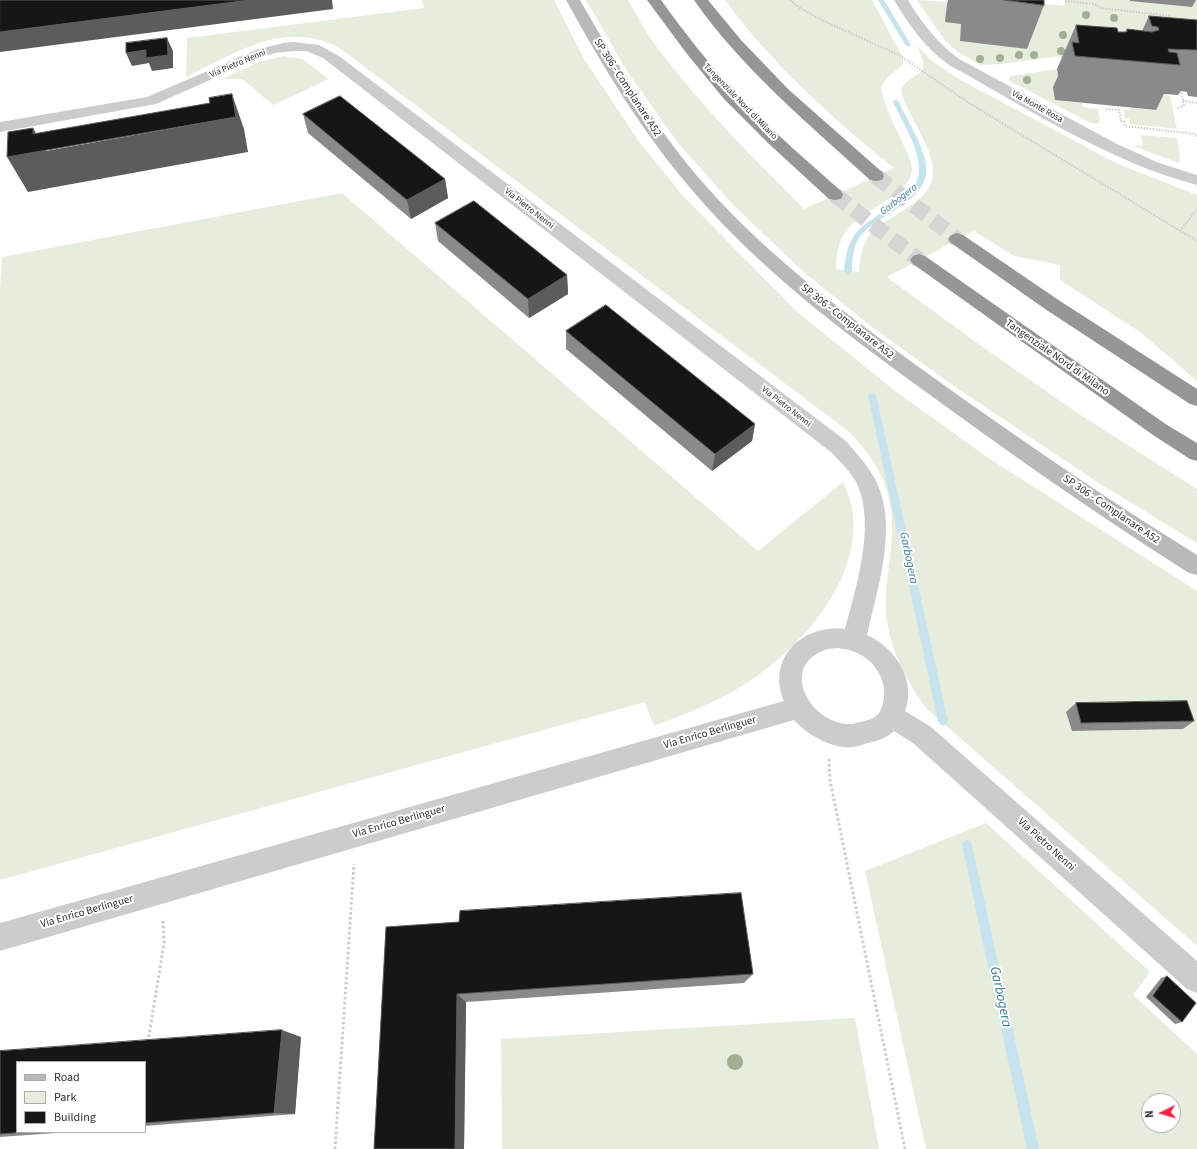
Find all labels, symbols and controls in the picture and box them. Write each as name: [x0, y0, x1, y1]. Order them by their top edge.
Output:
street label: SP 306 - Complanare A52: [590, 37, 664, 139]
street label: Via Pietro Nenni: [208, 47, 268, 81]
street label: Tangenziale Nord di Milano: [701, 62, 779, 142]
street label: Via Monte Rosa: [1009, 88, 1065, 126]
water label: Garbogera: [878, 182, 920, 218]
street label: Via Pietro Nenni: [502, 186, 556, 232]
street label: SP 306 - Complanare A52: [798, 282, 896, 362]
street label: Tangenziale Nord di Milano: [1002, 317, 1112, 399]
street label: Via Pietro Nenni: [759, 384, 813, 430]
street label: SP 306 - Complanare A52: [1060, 473, 1162, 547]
water label: Garbogera: [895, 531, 921, 585]
street label: Via Enrico Berlinguer: [662, 713, 758, 753]
street label: Via Enrico Berlinguer: [351, 802, 447, 842]
street label: Via Pietro Nenni: [1014, 816, 1078, 874]
street label: Via Enrico Berlinguer: [39, 892, 135, 932]
water label: Garbogera: [985, 965, 1015, 1029]
legend: [16, 1061, 146, 1133]
text: Road: [54, 1069, 80, 1086]
text: Park: [54, 1089, 76, 1106]
north arrow: [1141, 1093, 1181, 1133]
text: Building: [54, 1109, 96, 1126]
text: N: [1142, 1110, 1157, 1118]

